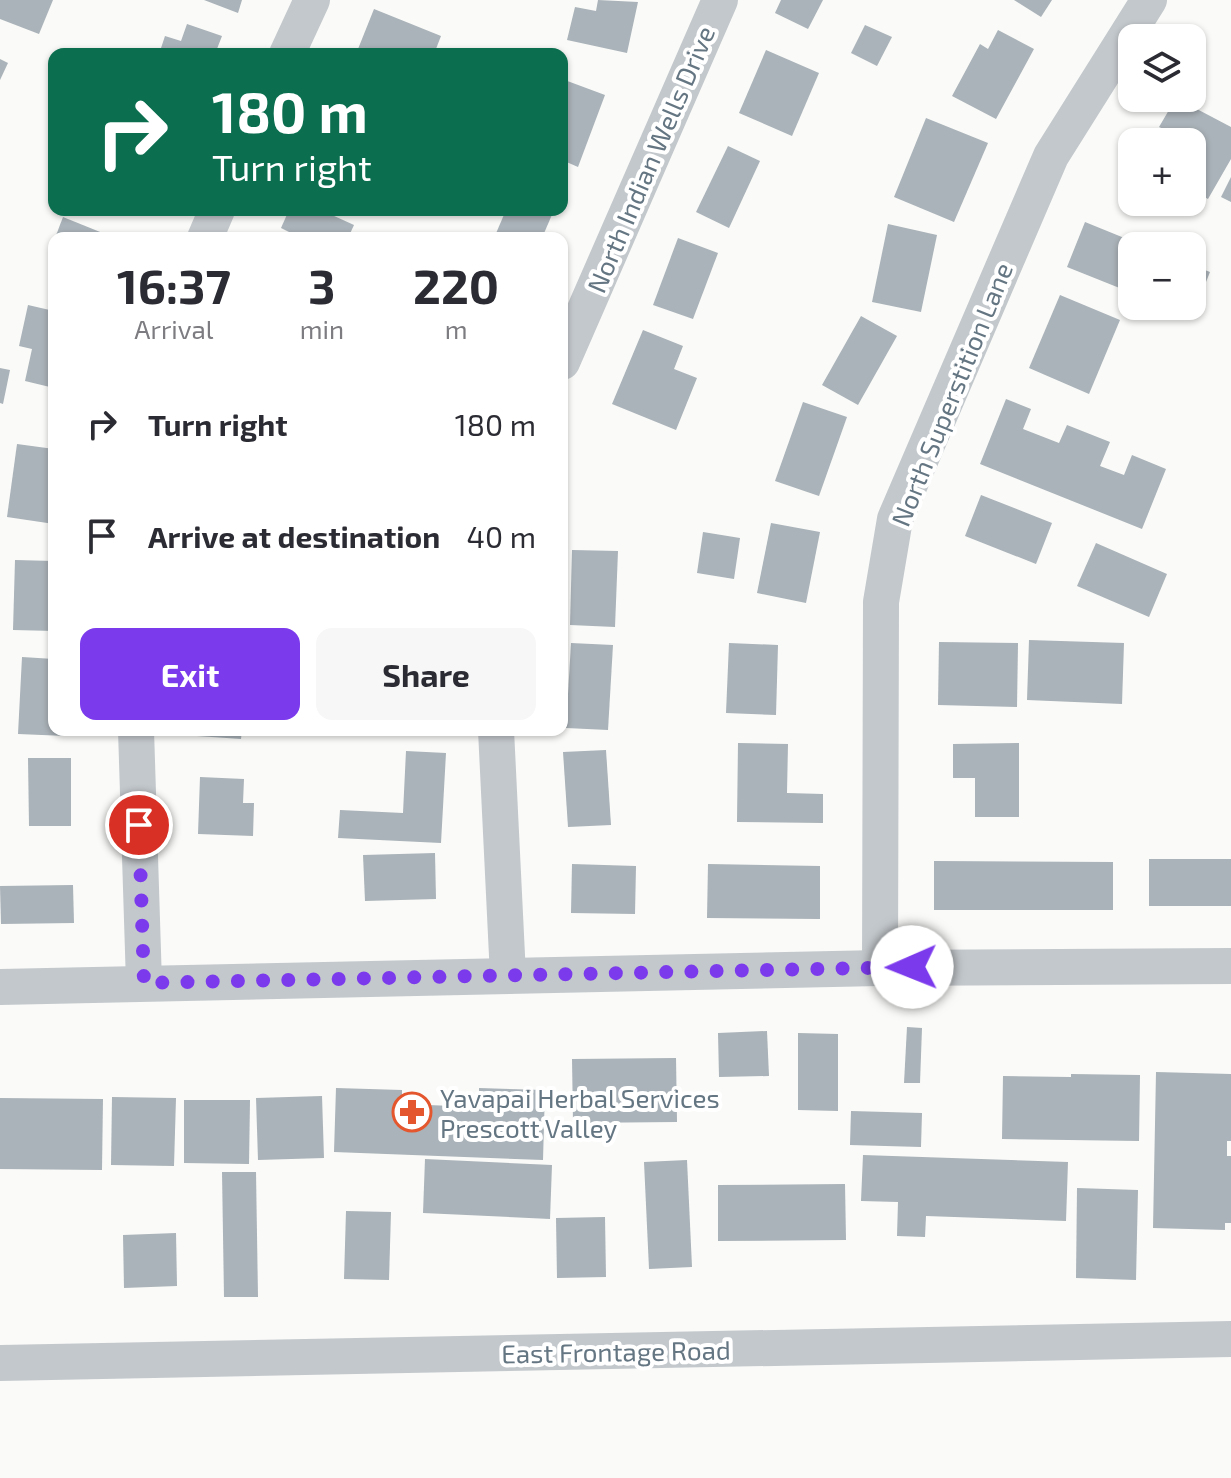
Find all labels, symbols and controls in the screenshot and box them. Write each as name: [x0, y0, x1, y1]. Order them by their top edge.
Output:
street label: North Indian Wells Drive: [580, 21, 720, 297]
map controls: [1118, 24, 1206, 320]
button: layers: [1118, 24, 1206, 112]
text: 180 m: [212, 77, 368, 144]
icon: right: [80, 80, 184, 184]
button: +: [1118, 128, 1206, 216]
text: Turn right: [212, 145, 372, 188]
button: −: [1118, 232, 1206, 320]
text: 16:37: [117, 256, 231, 314]
text: 3: [308, 256, 336, 314]
text: 220: [413, 256, 499, 314]
street label: North Superstition Lane: [884, 258, 1018, 530]
text: Arrival: [134, 313, 213, 344]
text: min: [300, 313, 344, 344]
text: m: [445, 313, 467, 344]
icon: right: [80, 402, 124, 446]
text: Turn right: [148, 406, 288, 442]
text: 180 m: [455, 406, 536, 442]
icon: arrive: [80, 514, 124, 558]
text: Arrive at destination: [148, 518, 440, 554]
text: 40 m: [466, 518, 536, 554]
button: Exit: [80, 628, 300, 720]
button: Share: [316, 628, 536, 720]
pin: [105, 791, 173, 859]
icon: arrive: [117, 803, 161, 847]
position arrow: [870, 925, 954, 1009]
place label: Yavapai Herbal Services Prescott Valley: [440, 1082, 720, 1143]
pharmacy icon: Yavapai Herbal Services Prescott Valley: [391, 1091, 433, 1133]
street label: East Frontage Road: [501, 1333, 731, 1369]

